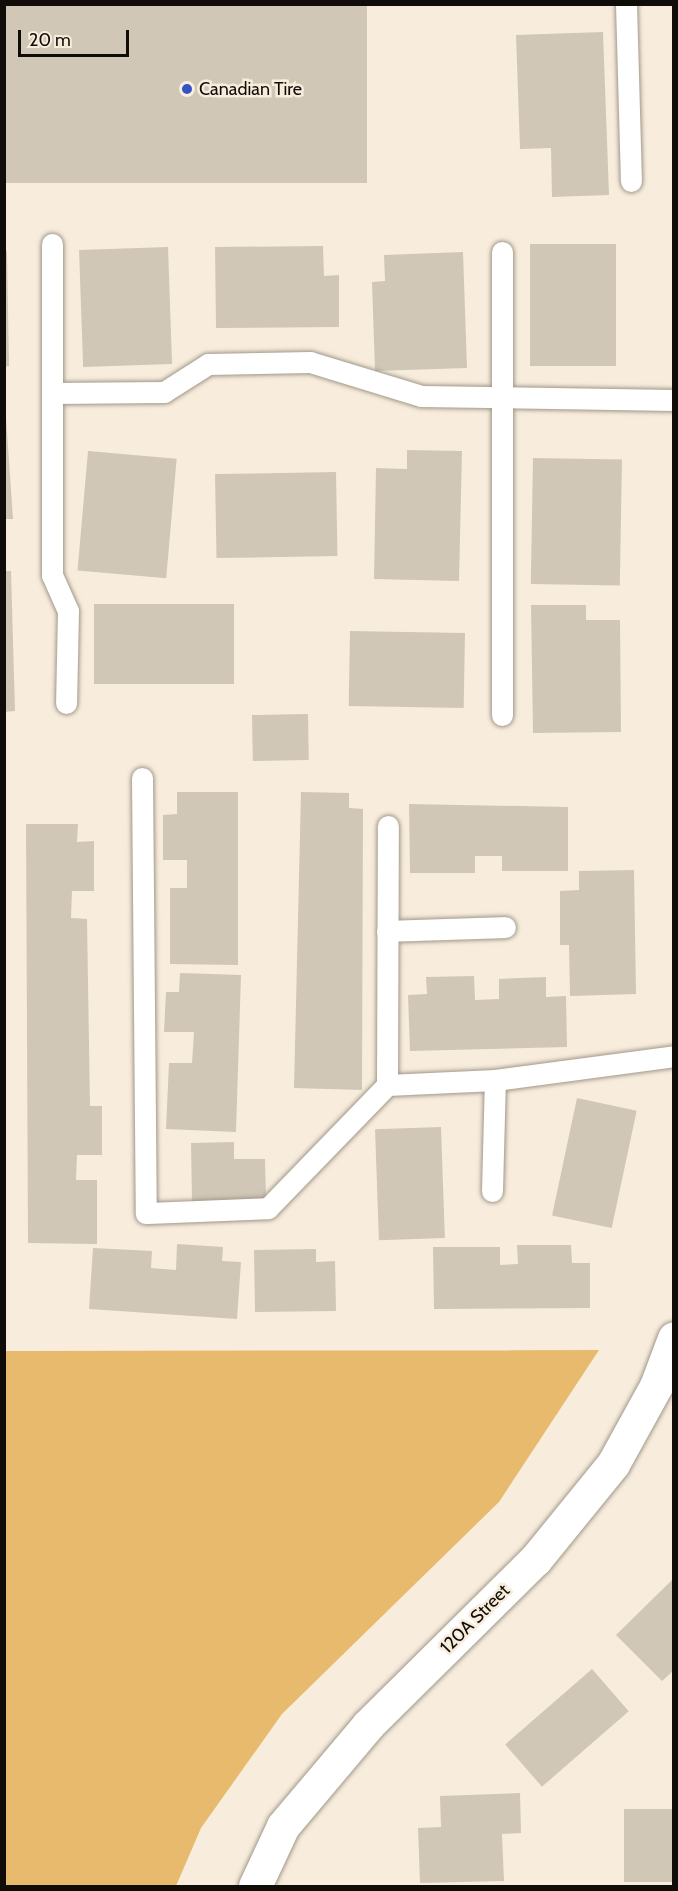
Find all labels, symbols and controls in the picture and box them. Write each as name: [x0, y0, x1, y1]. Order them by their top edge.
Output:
scale bar: [21, 18, 132, 56]
text: 20 m: [29, 29, 71, 51]
place label: Canadian Tire: [199, 78, 302, 100]
marker: Canadian Tire: [180, 82, 194, 96]
street label: 120A Street: [436, 1580, 514, 1658]

